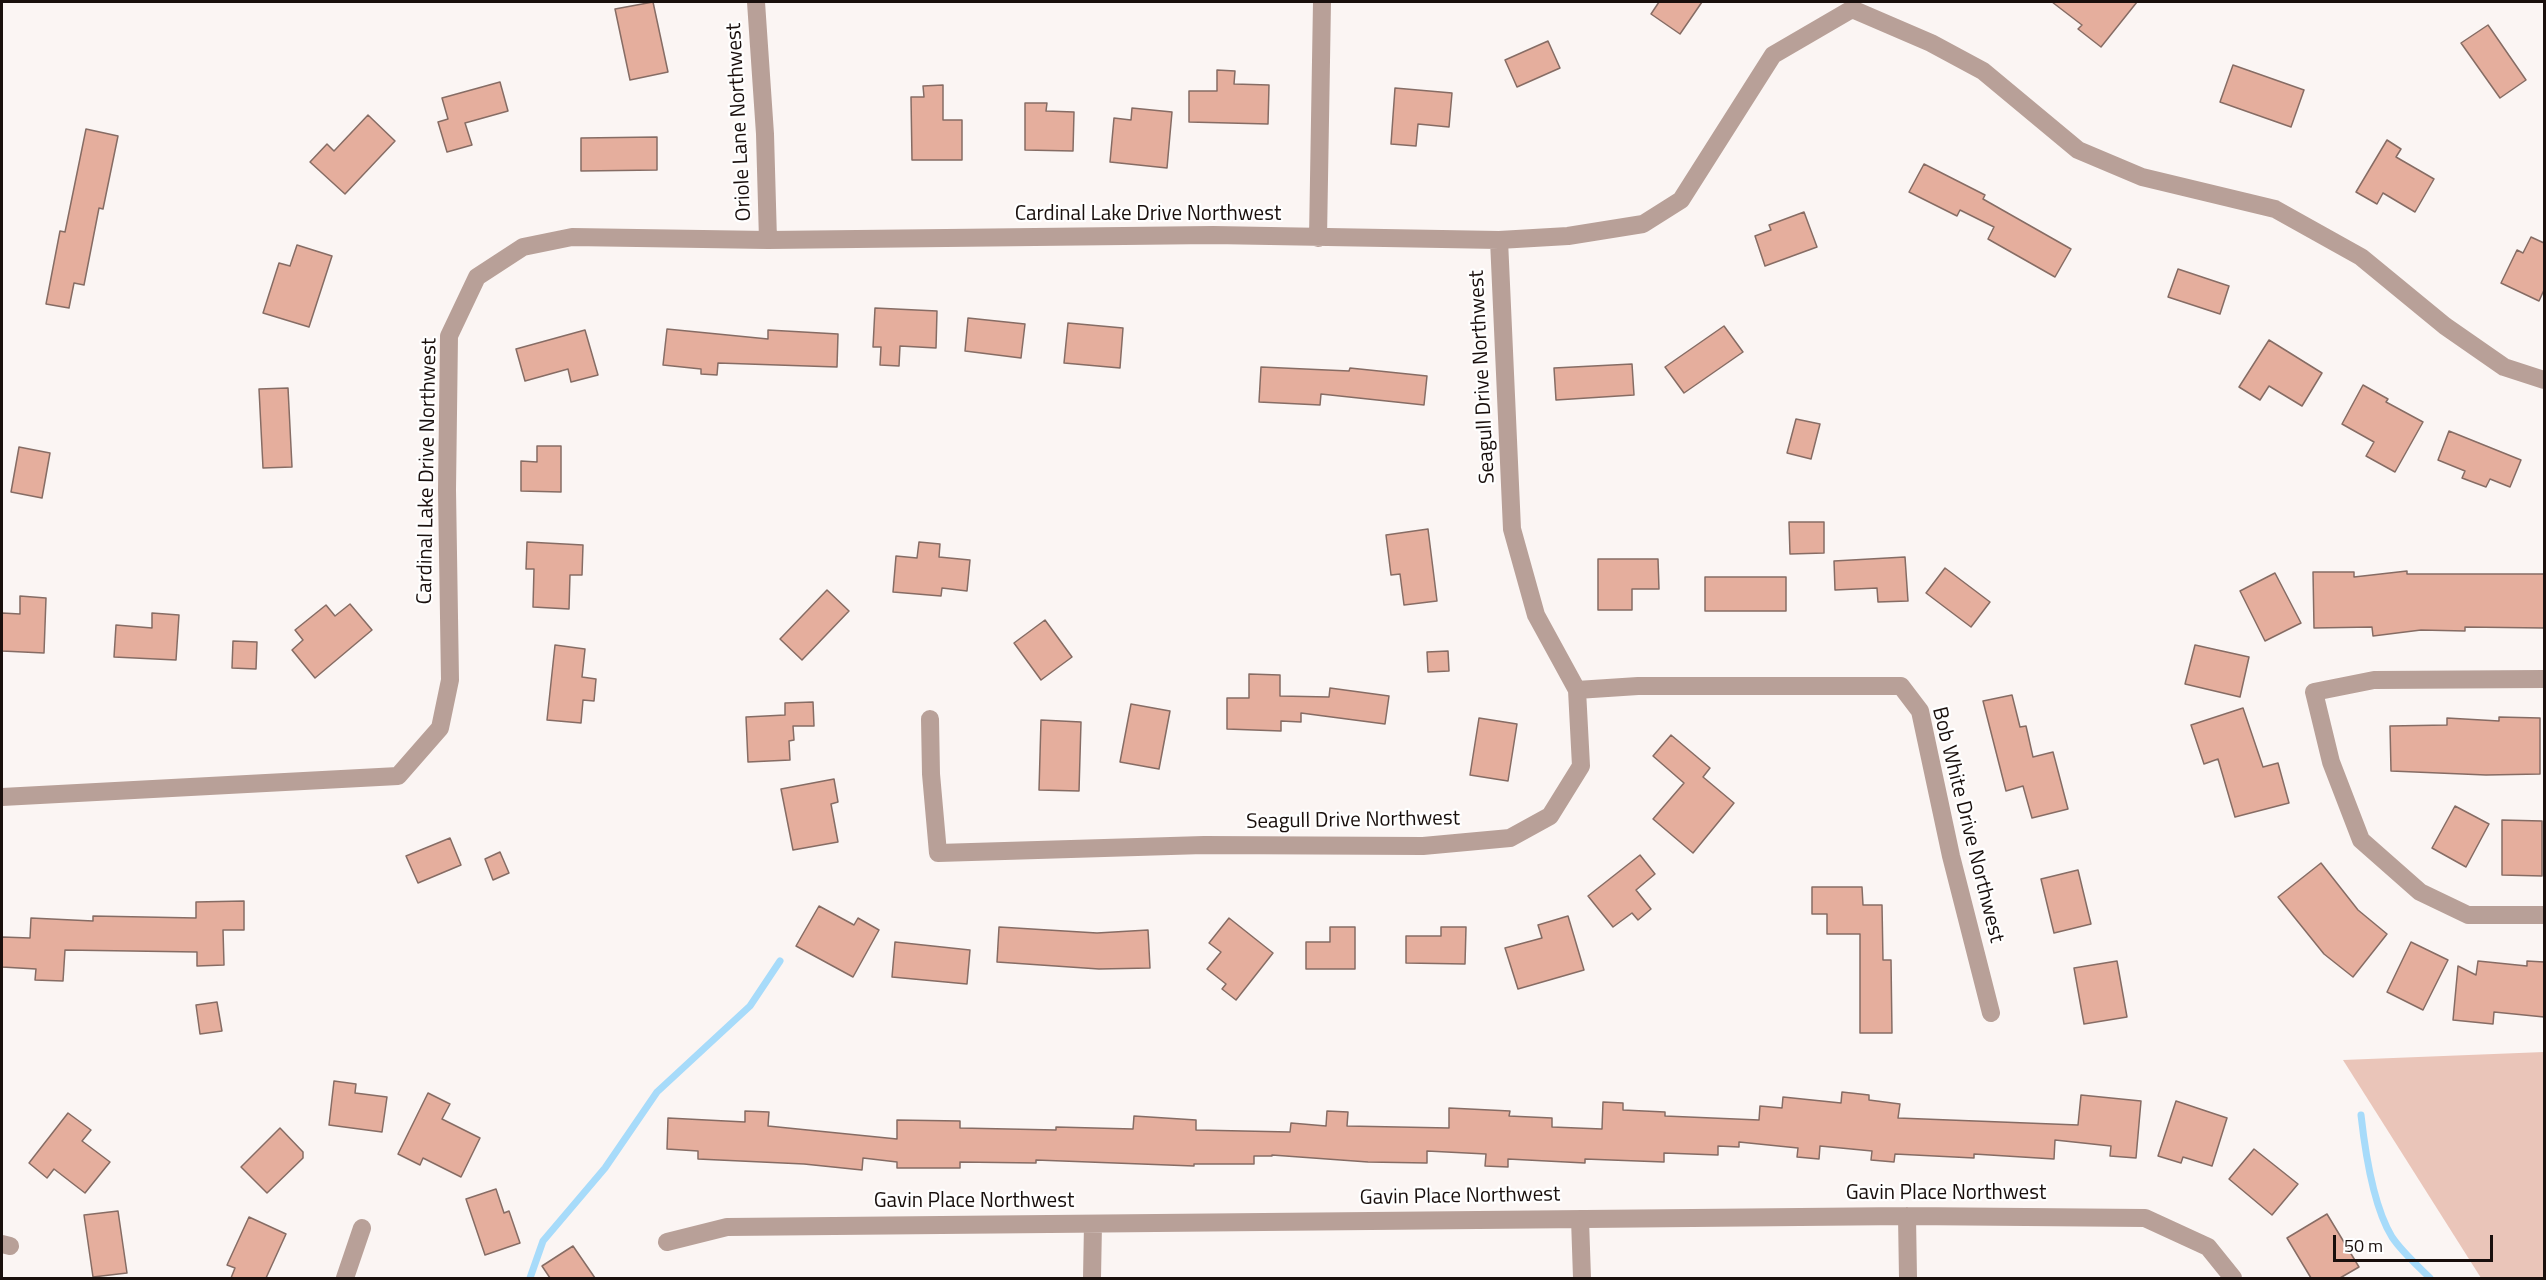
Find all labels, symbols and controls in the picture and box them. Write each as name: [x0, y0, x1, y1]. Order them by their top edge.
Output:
street label: Oriole Lane Northwest: [722, 22, 758, 222]
street label: Cardinal Lake Drive Northwest: [1015, 202, 1281, 228]
street label: Seagull Drive Northwest: [1465, 270, 1501, 484]
street label: Cardinal Lake Drive Northwest: [413, 337, 443, 605]
street label: Bob White Drive Northwest: [1926, 705, 2008, 945]
street label: Seagull Drive Northwest: [1246, 807, 1460, 835]
street label: Gavin Place Northwest: [1846, 1181, 2046, 1207]
street label: Gavin Place Northwest: [1359, 1183, 1561, 1211]
street label: Gavin Place Northwest: [874, 1189, 1074, 1215]
scale bar: [2336, 1223, 2496, 1261]
text: 50 m: [2344, 1232, 2383, 1259]

